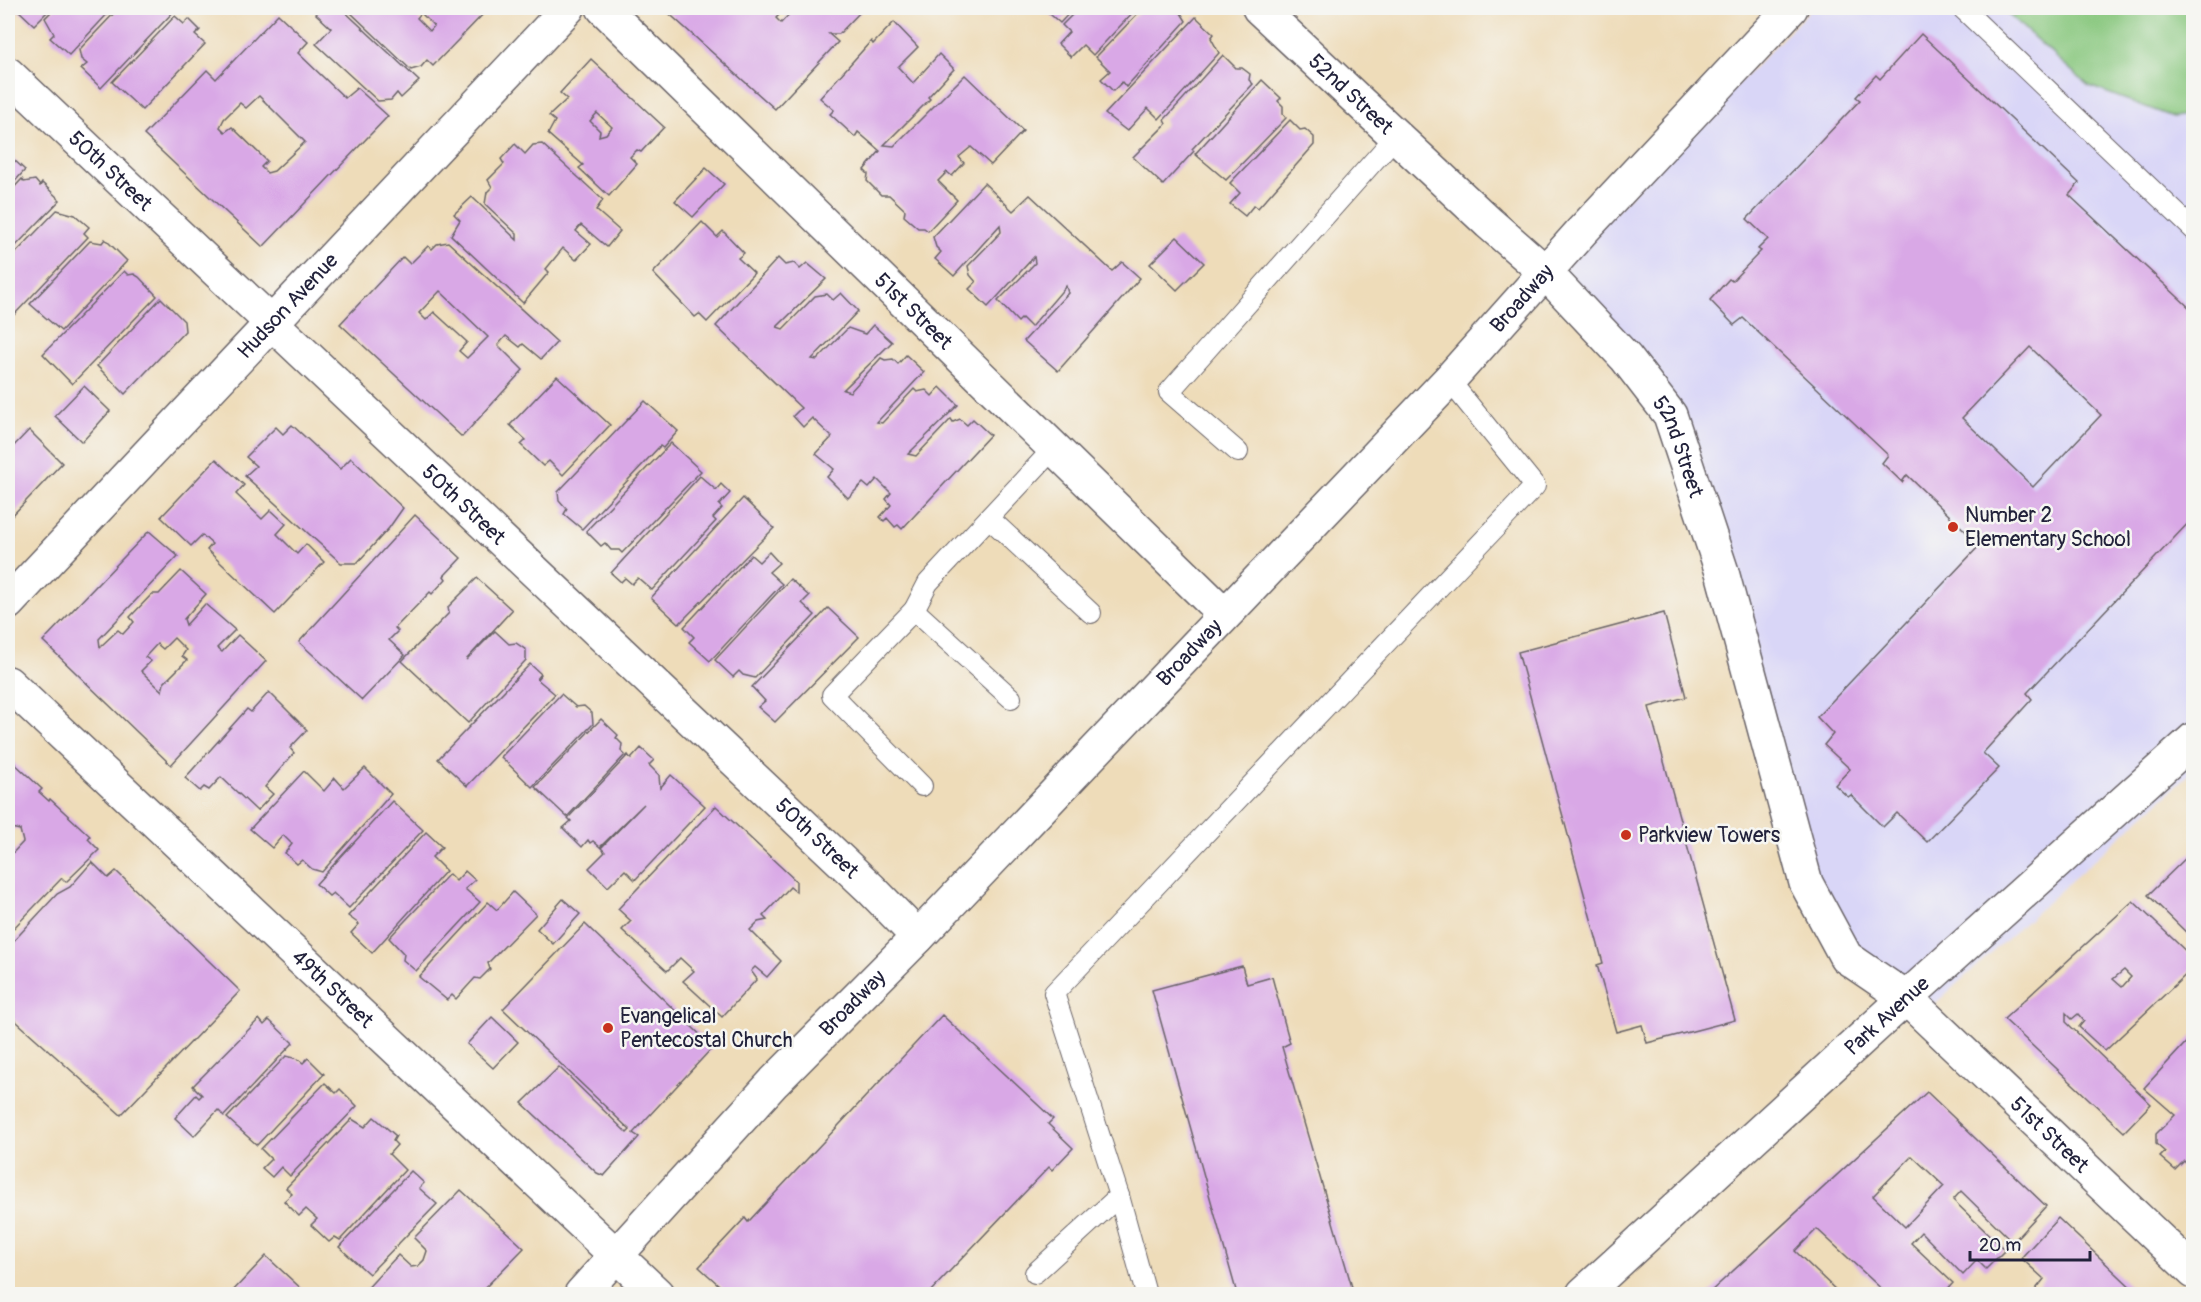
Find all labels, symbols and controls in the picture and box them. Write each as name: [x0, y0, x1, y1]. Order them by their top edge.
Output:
street label: 52nd Street: [1302, 48, 1399, 141]
street label: 50th Street: [63, 125, 158, 218]
street label: Hudson Avenue: [232, 247, 345, 365]
street label: Broadway: [1484, 259, 1560, 339]
street label: 51st Street: [868, 267, 959, 356]
street label: 52nd Street: [1646, 391, 1710, 502]
street label: 50th Street: [416, 459, 512, 551]
place label: Number 2 Elementary School: [1965, 502, 2131, 553]
marker: Number 2 Elementary School: [1946, 520, 1960, 534]
street label: Broadway: [1151, 613, 1228, 692]
street label: 50th Street: [769, 792, 865, 885]
place label: Parkview Towers: [1638, 822, 1781, 849]
marker: Parkview Towers: [1619, 828, 1633, 842]
street label: 49th Street: [286, 944, 379, 1035]
street label: Broadway: [814, 964, 892, 1042]
street label: Park Avenue: [1839, 970, 1936, 1062]
place label: Evangelical Pentecostal Church: [620, 1003, 793, 1054]
marker: Evangelical Pentecostal Church: [601, 1021, 615, 1035]
street label: 51st Street: [2004, 1091, 2095, 1179]
scale bar: [1970, 1224, 2090, 1262]
text: 20 m: [1979, 1234, 2021, 1257]

